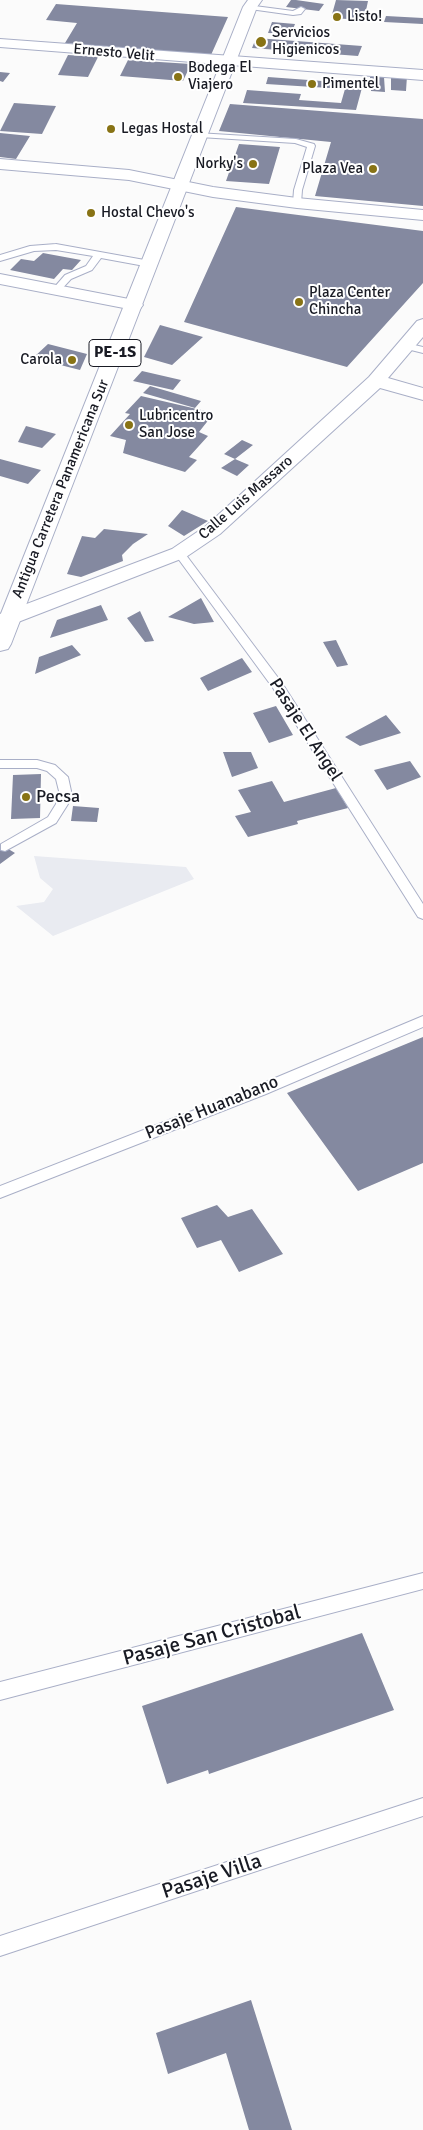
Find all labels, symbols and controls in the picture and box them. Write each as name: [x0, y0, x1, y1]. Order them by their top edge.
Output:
place label: Listo!: [347, 8, 382, 26]
marker: Listo!: [331, 11, 343, 23]
place label: Servicios Higienicos: [272, 24, 339, 59]
marker: Servicios Higienicos: [254, 35, 268, 49]
street label: Ernesto Velit: [73, 40, 155, 66]
place label: Bodega El Viajero: [188, 59, 252, 94]
marker: Bodega El Viajero: [172, 71, 184, 83]
place label: Pimentel: [322, 75, 379, 93]
marker: Pimentel: [306, 78, 318, 90]
place label: Legas Hostal: [121, 120, 203, 138]
marker: Legas Hostal: [105, 123, 117, 135]
place label: Norky's: [195, 155, 243, 173]
marker: Norky's: [247, 158, 259, 170]
place label: Plaza Vea: [302, 160, 363, 178]
marker: Plaza Vea: [367, 163, 379, 175]
place label: Hostal Chevo's: [101, 204, 195, 222]
marker: Hostal Chevo's: [85, 207, 97, 219]
place label: Plaza Center Chincha: [309, 284, 390, 319]
marker: Plaza Center Chincha: [293, 296, 305, 308]
road number: PE-1S: [89, 339, 141, 366]
place label: Carola: [20, 351, 62, 369]
marker: Carola: [66, 354, 78, 366]
street label: Antigua Carretera Panamericana Sur: [9, 377, 113, 601]
place label: Lubricentro San Jose: [139, 407, 213, 442]
marker: Lubricentro San Jose: [123, 419, 135, 431]
street label: Calle Luis Massaro: [195, 452, 297, 544]
street label: Pasaje El Angel: [264, 675, 346, 785]
place label: Pecsa: [36, 786, 80, 808]
marker: Pecsa: [20, 791, 32, 803]
street label: Pasaje Huanabano: [142, 1071, 282, 1145]
street label: Pasaje San Cristobal: [120, 1600, 304, 1672]
street label: Pasaje Villa: [159, 1849, 265, 1905]

